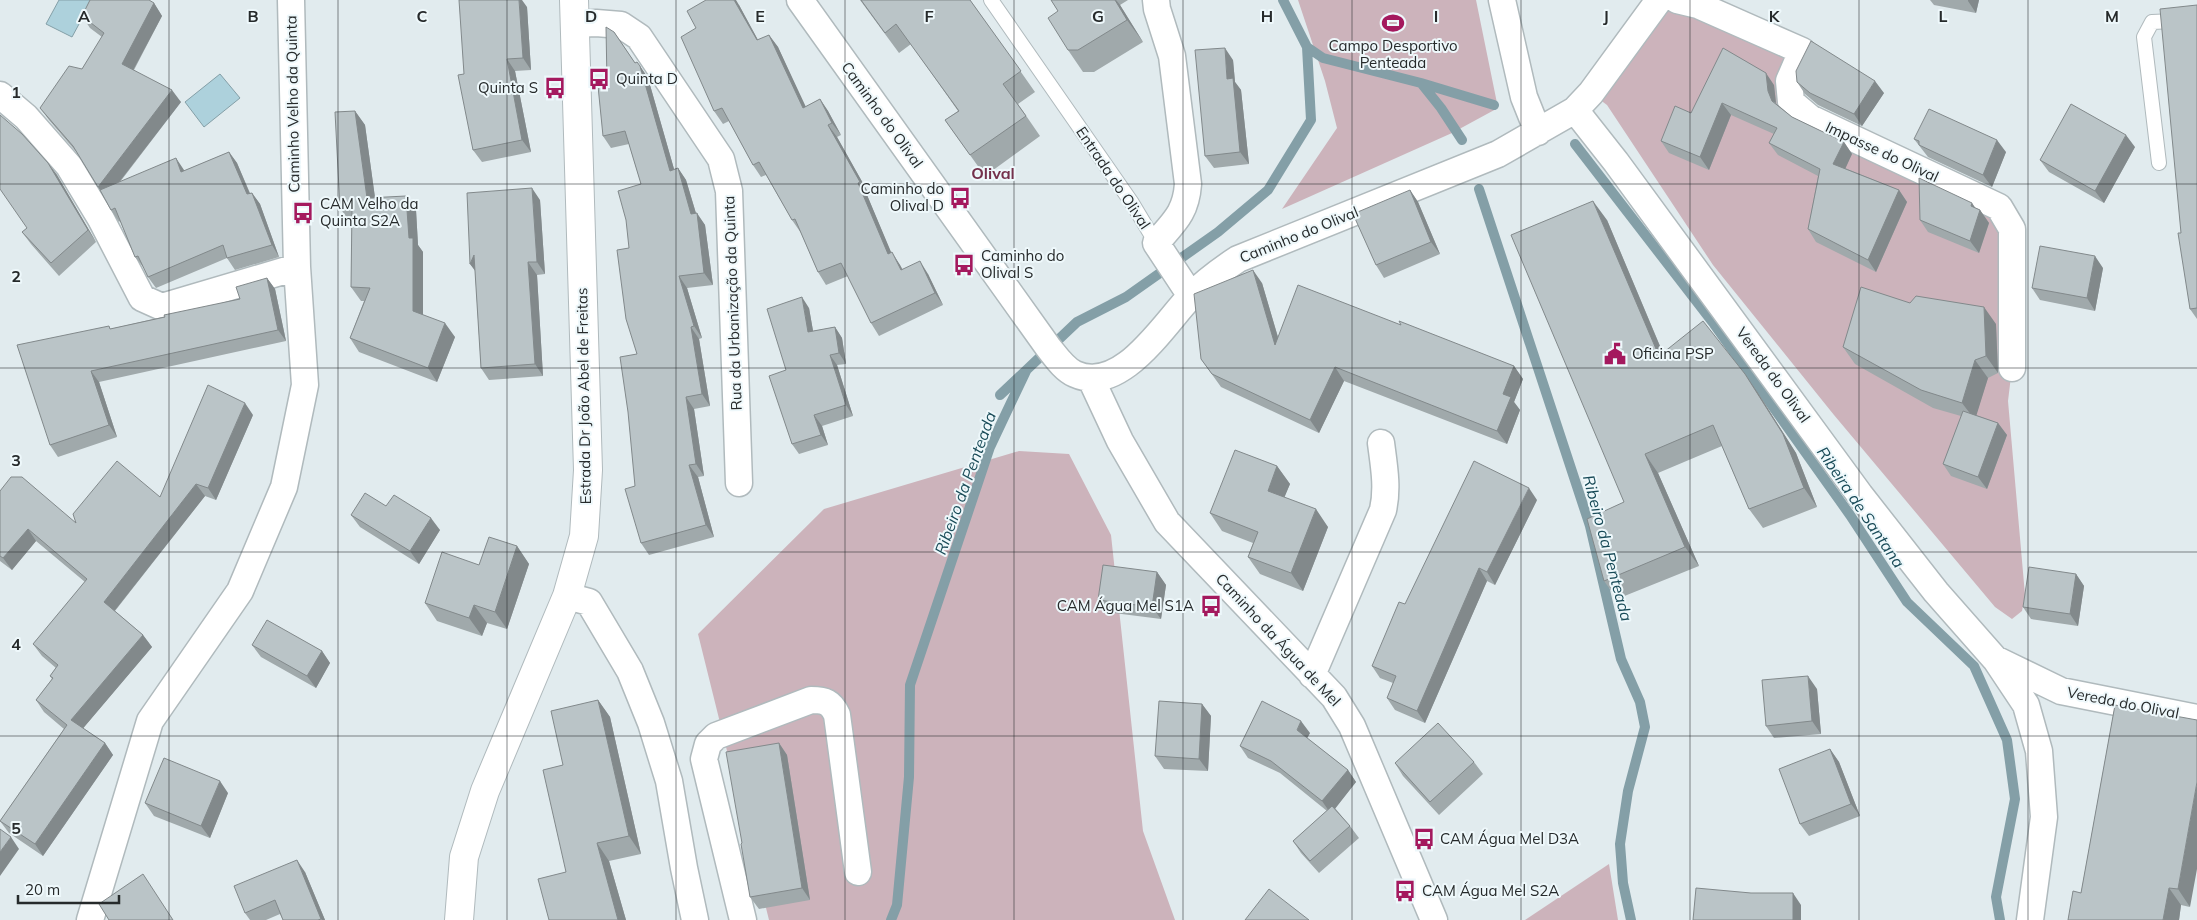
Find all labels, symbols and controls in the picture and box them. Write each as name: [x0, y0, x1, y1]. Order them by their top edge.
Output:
text: A: [78, 6, 90, 26]
text: B: [247, 6, 259, 26]
text: C: [417, 6, 428, 26]
text: D: [585, 6, 597, 26]
text: E: [755, 6, 765, 26]
text: F: [924, 6, 934, 26]
text: G: [1092, 6, 1104, 26]
text: H: [1261, 6, 1273, 26]
text: I: [1434, 6, 1438, 26]
text: J: [1603, 6, 1609, 26]
text: K: [1769, 6, 1781, 26]
text: L: [1939, 6, 1948, 26]
text: M: [2105, 6, 2119, 26]
sports icon: Campo Desportivo Penteada: [1380, 10, 1406, 36]
street label: Caminho Velho da Quinta: [281, 15, 304, 193]
place label: Campo Desportivo Penteada: [1328, 36, 1458, 72]
street label: Caminho do Olival: [838, 58, 927, 171]
bus stop icon: Quinta D: [586, 66, 612, 92]
place label: Quinta D: [616, 69, 678, 88]
bus stop icon: Quinta S: [542, 75, 568, 101]
place label: Quinta S: [478, 78, 538, 97]
text: 1: [11, 82, 21, 102]
street label: Impasse do Olival: [1823, 117, 1942, 186]
street label: Entrada do Olival: [1072, 123, 1155, 233]
district label: Olival: [971, 163, 1015, 183]
place label: Caminho do Olival D: [861, 179, 944, 215]
bus stop icon: Caminho do Olival D: [947, 185, 973, 211]
place label: CAM Velho da Quinta S2A: [320, 194, 418, 230]
street label: Rua da Urbanização da Quinta: [719, 195, 746, 411]
bus stop icon: CAM Velho da Quinta S2A: [290, 200, 316, 226]
street label: Caminho do Olival: [1237, 202, 1361, 267]
place label: Caminho do Olival S: [981, 246, 1064, 282]
bus stop icon: Caminho do Olival S: [951, 252, 977, 278]
text: 2: [11, 266, 21, 286]
street label: Estrada Dr João Abel de Freitas: [572, 287, 595, 505]
street label: Vereda do Olival: [1732, 323, 1815, 426]
public building icon: Oficina PSP: [1602, 341, 1628, 367]
place label: Oficina PSP: [1632, 344, 1714, 363]
water label: Ribeiro da Penteada: [930, 408, 1000, 557]
water label: Ribeira de Santana: [1813, 443, 1909, 572]
text: 3: [11, 450, 21, 470]
water label: Ribeiro da Penteada: [1579, 473, 1637, 624]
street label: Caminho da Água de Mel: [1212, 569, 1345, 710]
bus stop icon: CAM Água Mel S1A: [1198, 593, 1224, 619]
place label: CAM Água Mel S1A: [1057, 596, 1194, 615]
text: 4: [11, 634, 21, 654]
street label: Vereda do Olival: [2065, 682, 2181, 723]
text: 5: [11, 818, 21, 838]
bus stop icon: CAM Água Mel D3A: [1411, 826, 1437, 852]
place label: CAM Água Mel D3A: [1440, 829, 1579, 848]
scale bar: [18, 872, 119, 904]
bus stop icon: CAM Água Mel S2A: [1392, 878, 1418, 904]
text: 20 m: [25, 880, 60, 899]
place label: CAM Água Mel S2A: [1422, 881, 1559, 900]

